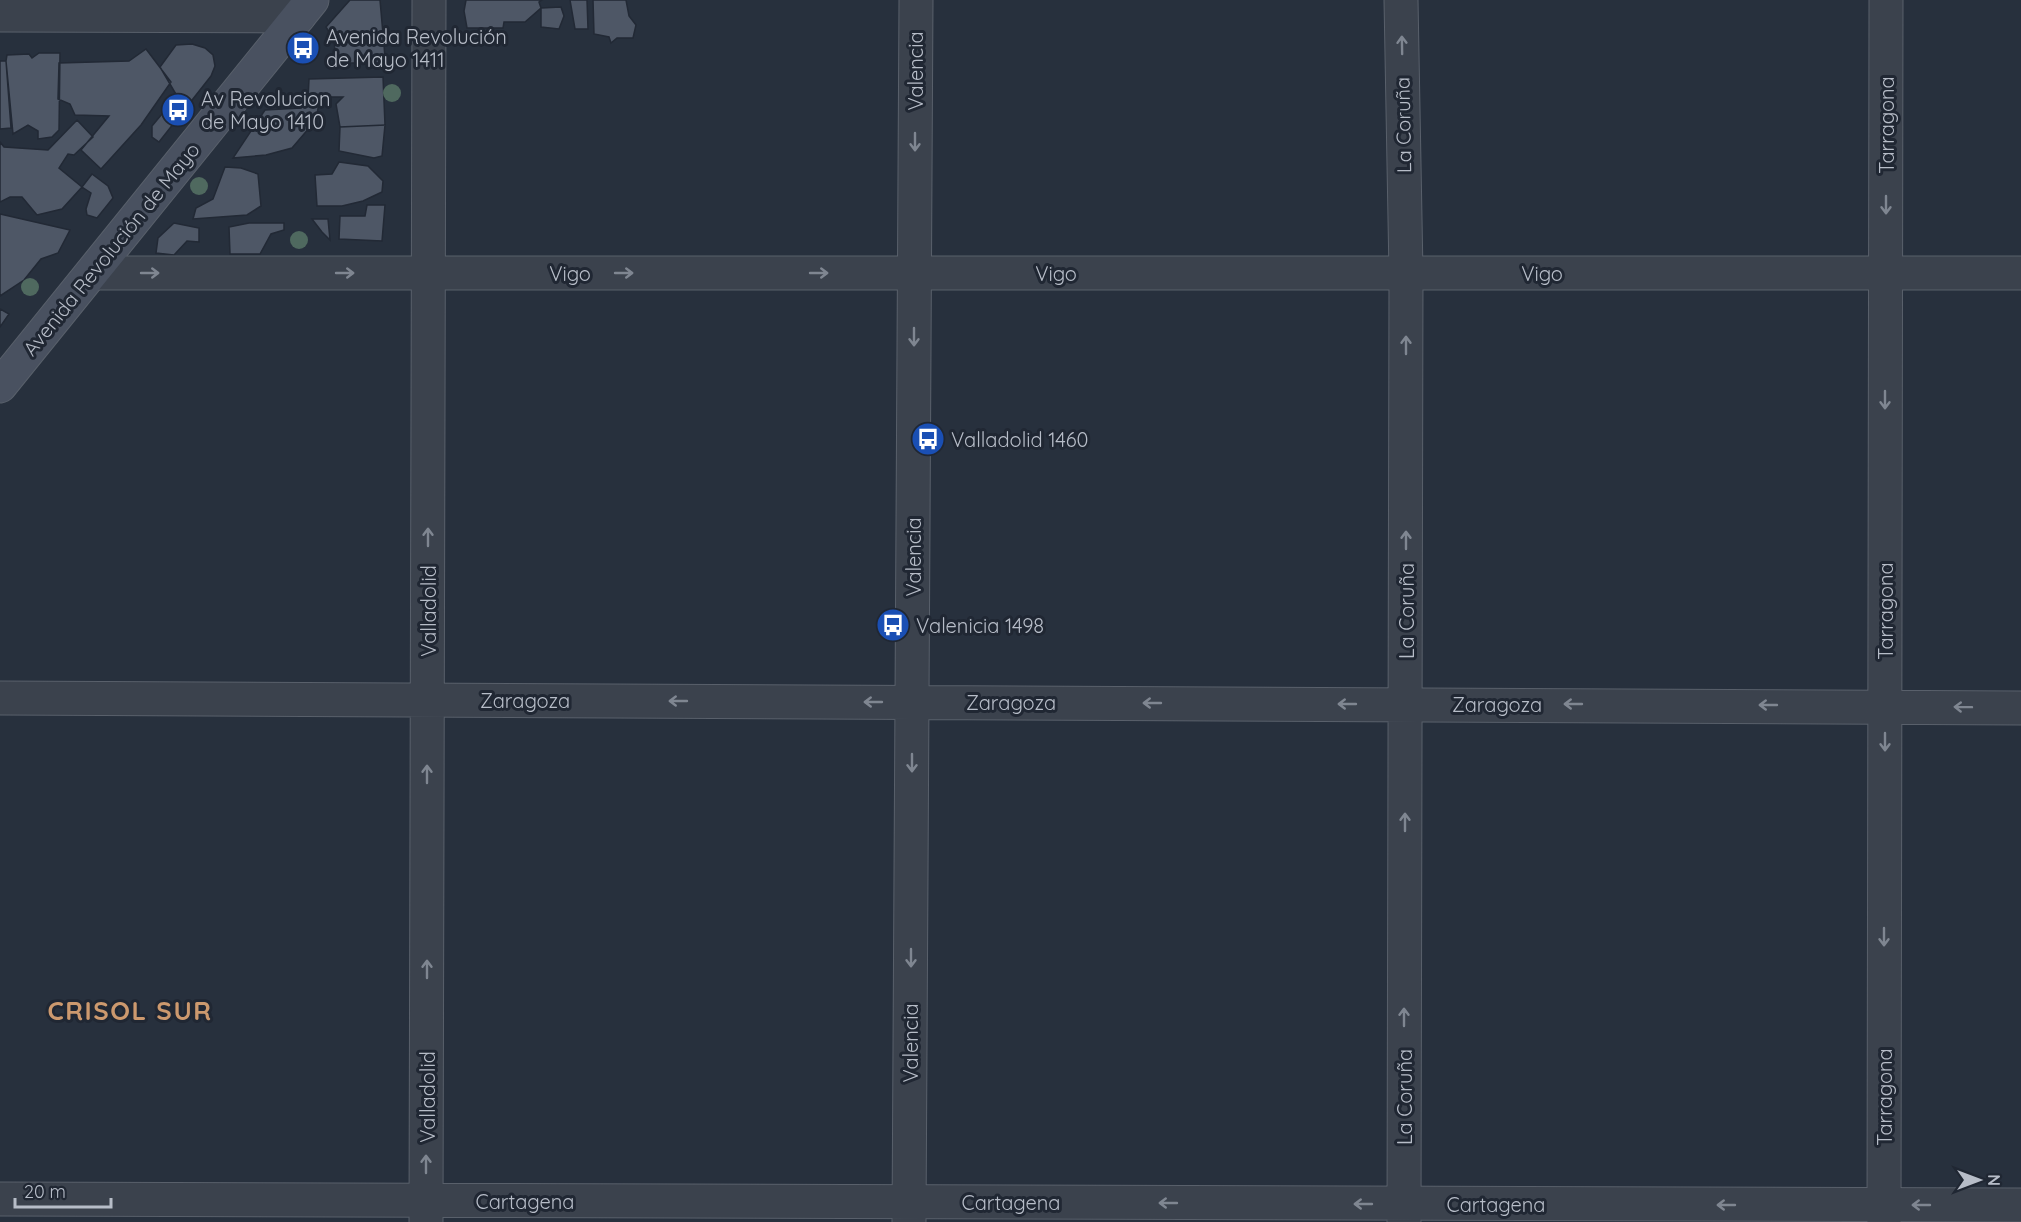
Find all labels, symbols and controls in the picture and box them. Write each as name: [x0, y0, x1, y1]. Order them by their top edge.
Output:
place label: Avenida Revolución de Mayo 1411: [326, 24, 507, 72]
bus stop icon: Avenida Revolución de Mayo 1411: [285, 30, 321, 66]
street label: Valencia: [903, 31, 928, 111]
one-way arrow: [1396, 36, 1407, 56]
street label: Tarragona: [1874, 76, 1899, 174]
street label: La Coruña: [1390, 77, 1416, 173]
place label: Av Revolucion de Mayo 1410: [201, 86, 331, 134]
bus stop icon: Av Revolucion de Mayo 1410: [160, 92, 196, 128]
one-way arrow: [909, 132, 921, 152]
street label: Avenida Revolución de Mayo: [17, 137, 205, 361]
one-way arrow: [1880, 195, 1892, 215]
street label: Vigo: [549, 261, 591, 286]
street label: Vigo: [1035, 261, 1077, 286]
street label: Vigo: [1521, 261, 1563, 286]
one-way arrow: [140, 267, 160, 279]
one-way arrow: [335, 267, 355, 279]
one-way arrow: [614, 267, 634, 279]
one-way arrow: [809, 267, 829, 279]
one-way arrow: [908, 327, 920, 347]
one-way arrow: [1400, 336, 1412, 356]
one-way arrow: [1879, 390, 1891, 410]
bus stop icon: Valladolid 1460: [910, 421, 946, 457]
place label: Valladolid 1460: [951, 427, 1088, 452]
street label: Valencia: [901, 517, 926, 597]
one-way arrow: [422, 527, 434, 547]
one-way arrow: [1400, 531, 1412, 551]
street label: Tarragona: [1873, 562, 1898, 660]
street label: La Coruña: [1394, 563, 1419, 659]
street label: Valladolid: [416, 565, 441, 657]
bus stop icon: Valenicia 1498: [875, 607, 911, 643]
place label: Valenicia 1498: [916, 613, 1044, 638]
street label: Zaragoza: [480, 688, 570, 713]
street label: Zaragoza: [966, 690, 1056, 715]
street label: Zaragoza: [1452, 692, 1542, 717]
one-way arrow: [668, 695, 688, 707]
one-way arrow: [863, 696, 883, 708]
one-way arrow: [1142, 697, 1162, 709]
one-way arrow: [1337, 698, 1357, 710]
one-way arrow: [1563, 698, 1583, 710]
one-way arrow: [1758, 699, 1778, 711]
one-way arrow: [1953, 701, 1973, 713]
one-way arrow: [1879, 732, 1891, 752]
one-way arrow: [906, 753, 918, 773]
one-way arrow: [421, 764, 433, 784]
one-way arrow: [1399, 812, 1411, 832]
one-way arrow: [1878, 927, 1890, 947]
one-way arrow: [905, 948, 917, 968]
one-way arrow: [421, 959, 433, 979]
district label: CRISOL SUR: [47, 994, 213, 1027]
street label: Valencia: [898, 1003, 923, 1083]
one-way arrow: [1398, 1007, 1410, 1027]
street label: Tarragona: [1872, 1048, 1897, 1146]
street label: La Coruña: [1392, 1049, 1417, 1145]
street label: Valladolid: [415, 1051, 440, 1143]
north arrow: [1949, 1150, 2009, 1210]
one-way arrow: [420, 1154, 432, 1174]
scale bar: [15, 1171, 111, 1209]
text: N: [1984, 1174, 2004, 1186]
text: 20 m: [24, 1180, 66, 1203]
street label: Cartagena: [476, 1189, 574, 1214]
street label: Cartagena: [962, 1190, 1060, 1215]
street label: Cartagena: [1447, 1192, 1545, 1217]
one-way arrow: [1158, 1197, 1178, 1209]
one-way arrow: [1353, 1198, 1373, 1210]
one-way arrow: [1716, 1199, 1736, 1211]
one-way arrow: [1911, 1199, 1931, 1211]

